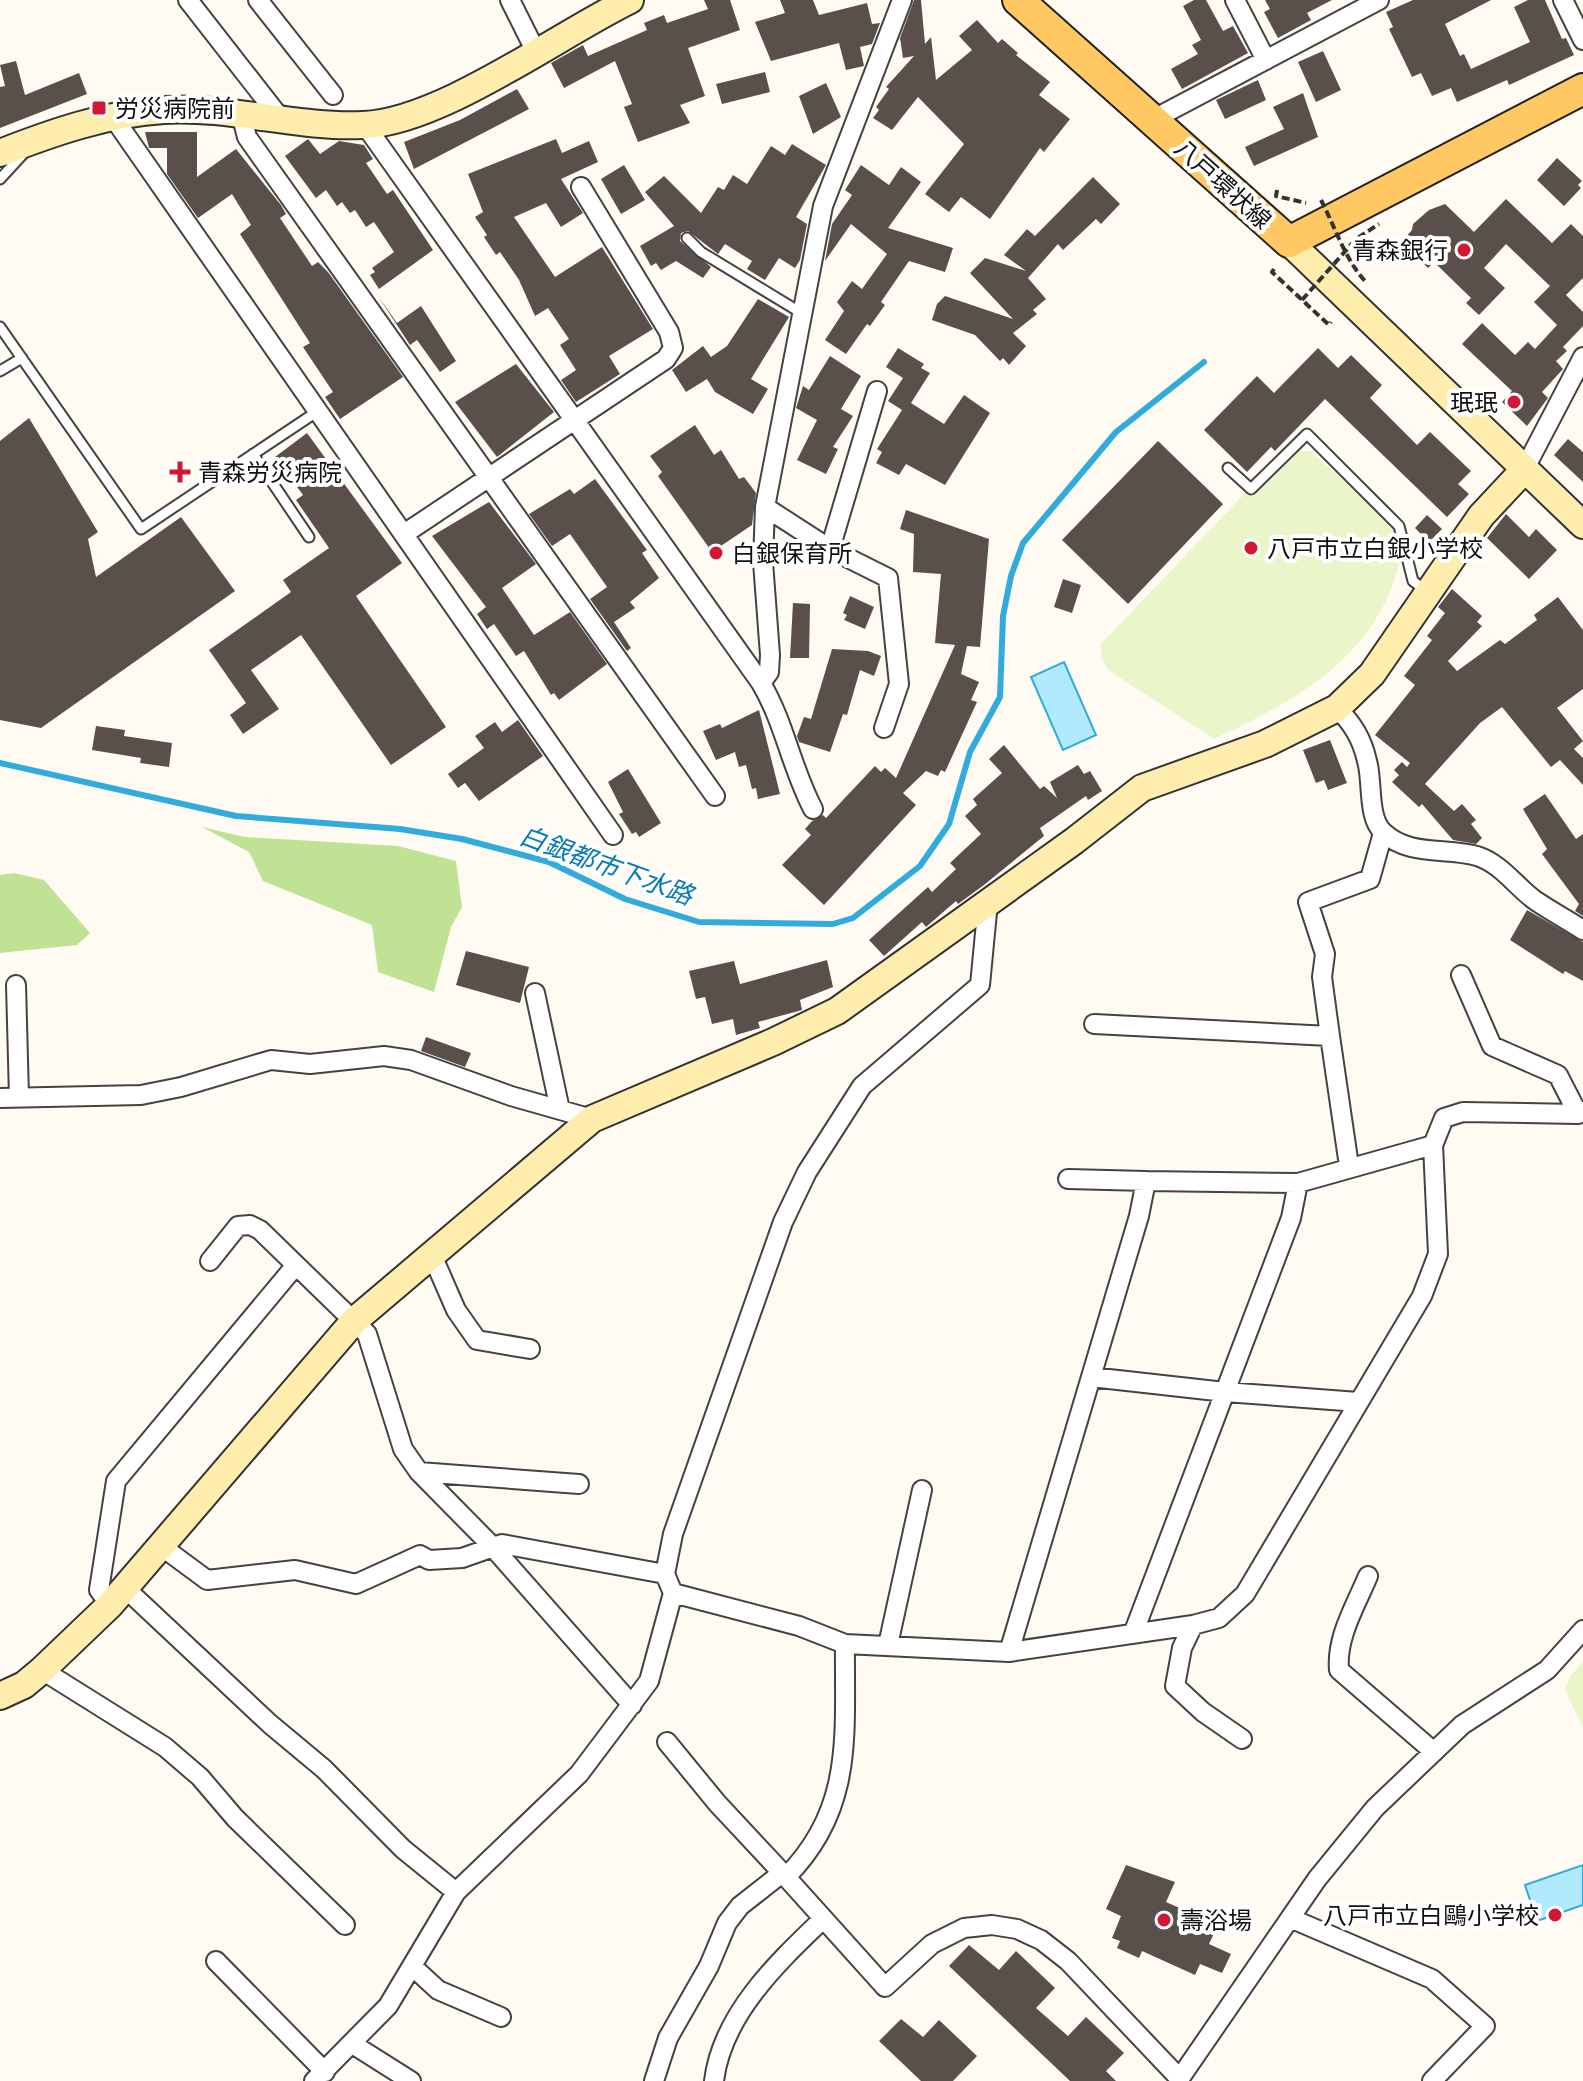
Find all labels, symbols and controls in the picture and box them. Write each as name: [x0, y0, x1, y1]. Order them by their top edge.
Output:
place label: 労災病院前: [115, 95, 235, 122]
marker: 労災病院前: [90, 99, 108, 117]
street label: 八戸環状線: [1169, 134, 1277, 234]
place label: 青森銀行: [1352, 237, 1448, 264]
marker: 青森銀行: [1455, 241, 1473, 259]
place label: 珉珉: [1450, 389, 1498, 416]
marker: 珉珉: [1505, 393, 1523, 411]
place label: 青森労災病院: [198, 459, 342, 486]
marker: 青森労災病院: [169, 461, 191, 483]
place label: 八戸市立白銀小学校: [1267, 535, 1483, 562]
marker: 八戸市立白銀小学校: [1242, 539, 1260, 557]
place label: 白銀保育所: [732, 540, 852, 567]
marker: 白銀保育所: [707, 544, 725, 562]
water label: 白銀都市下水路: [516, 821, 698, 911]
place label: 八戸市立白鷗小学校: [1323, 1902, 1539, 1929]
marker: 八戸市立白鷗小学校: [1546, 1906, 1564, 1924]
place label: 壽浴場: [1180, 1907, 1252, 1934]
marker: 壽浴場: [1155, 1911, 1173, 1929]

